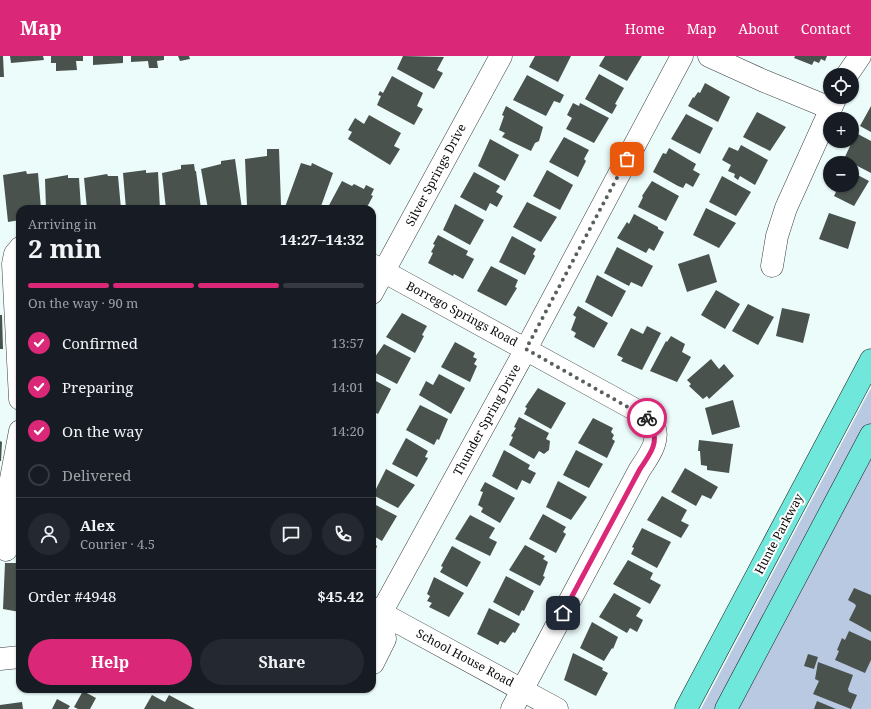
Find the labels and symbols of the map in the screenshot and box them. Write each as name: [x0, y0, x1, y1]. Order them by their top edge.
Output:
street label: Silver Springs Drive: [401, 120, 470, 229]
pin: [610, 142, 644, 176]
street label: Borrego Springs Road: [403, 277, 522, 350]
street label: Thunder Spring Drive: [449, 361, 524, 479]
courier: [627, 398, 667, 438]
street label: Hunte Parkway: [750, 490, 807, 577]
pin: [546, 596, 580, 630]
street label: School House Road: [413, 625, 518, 691]

